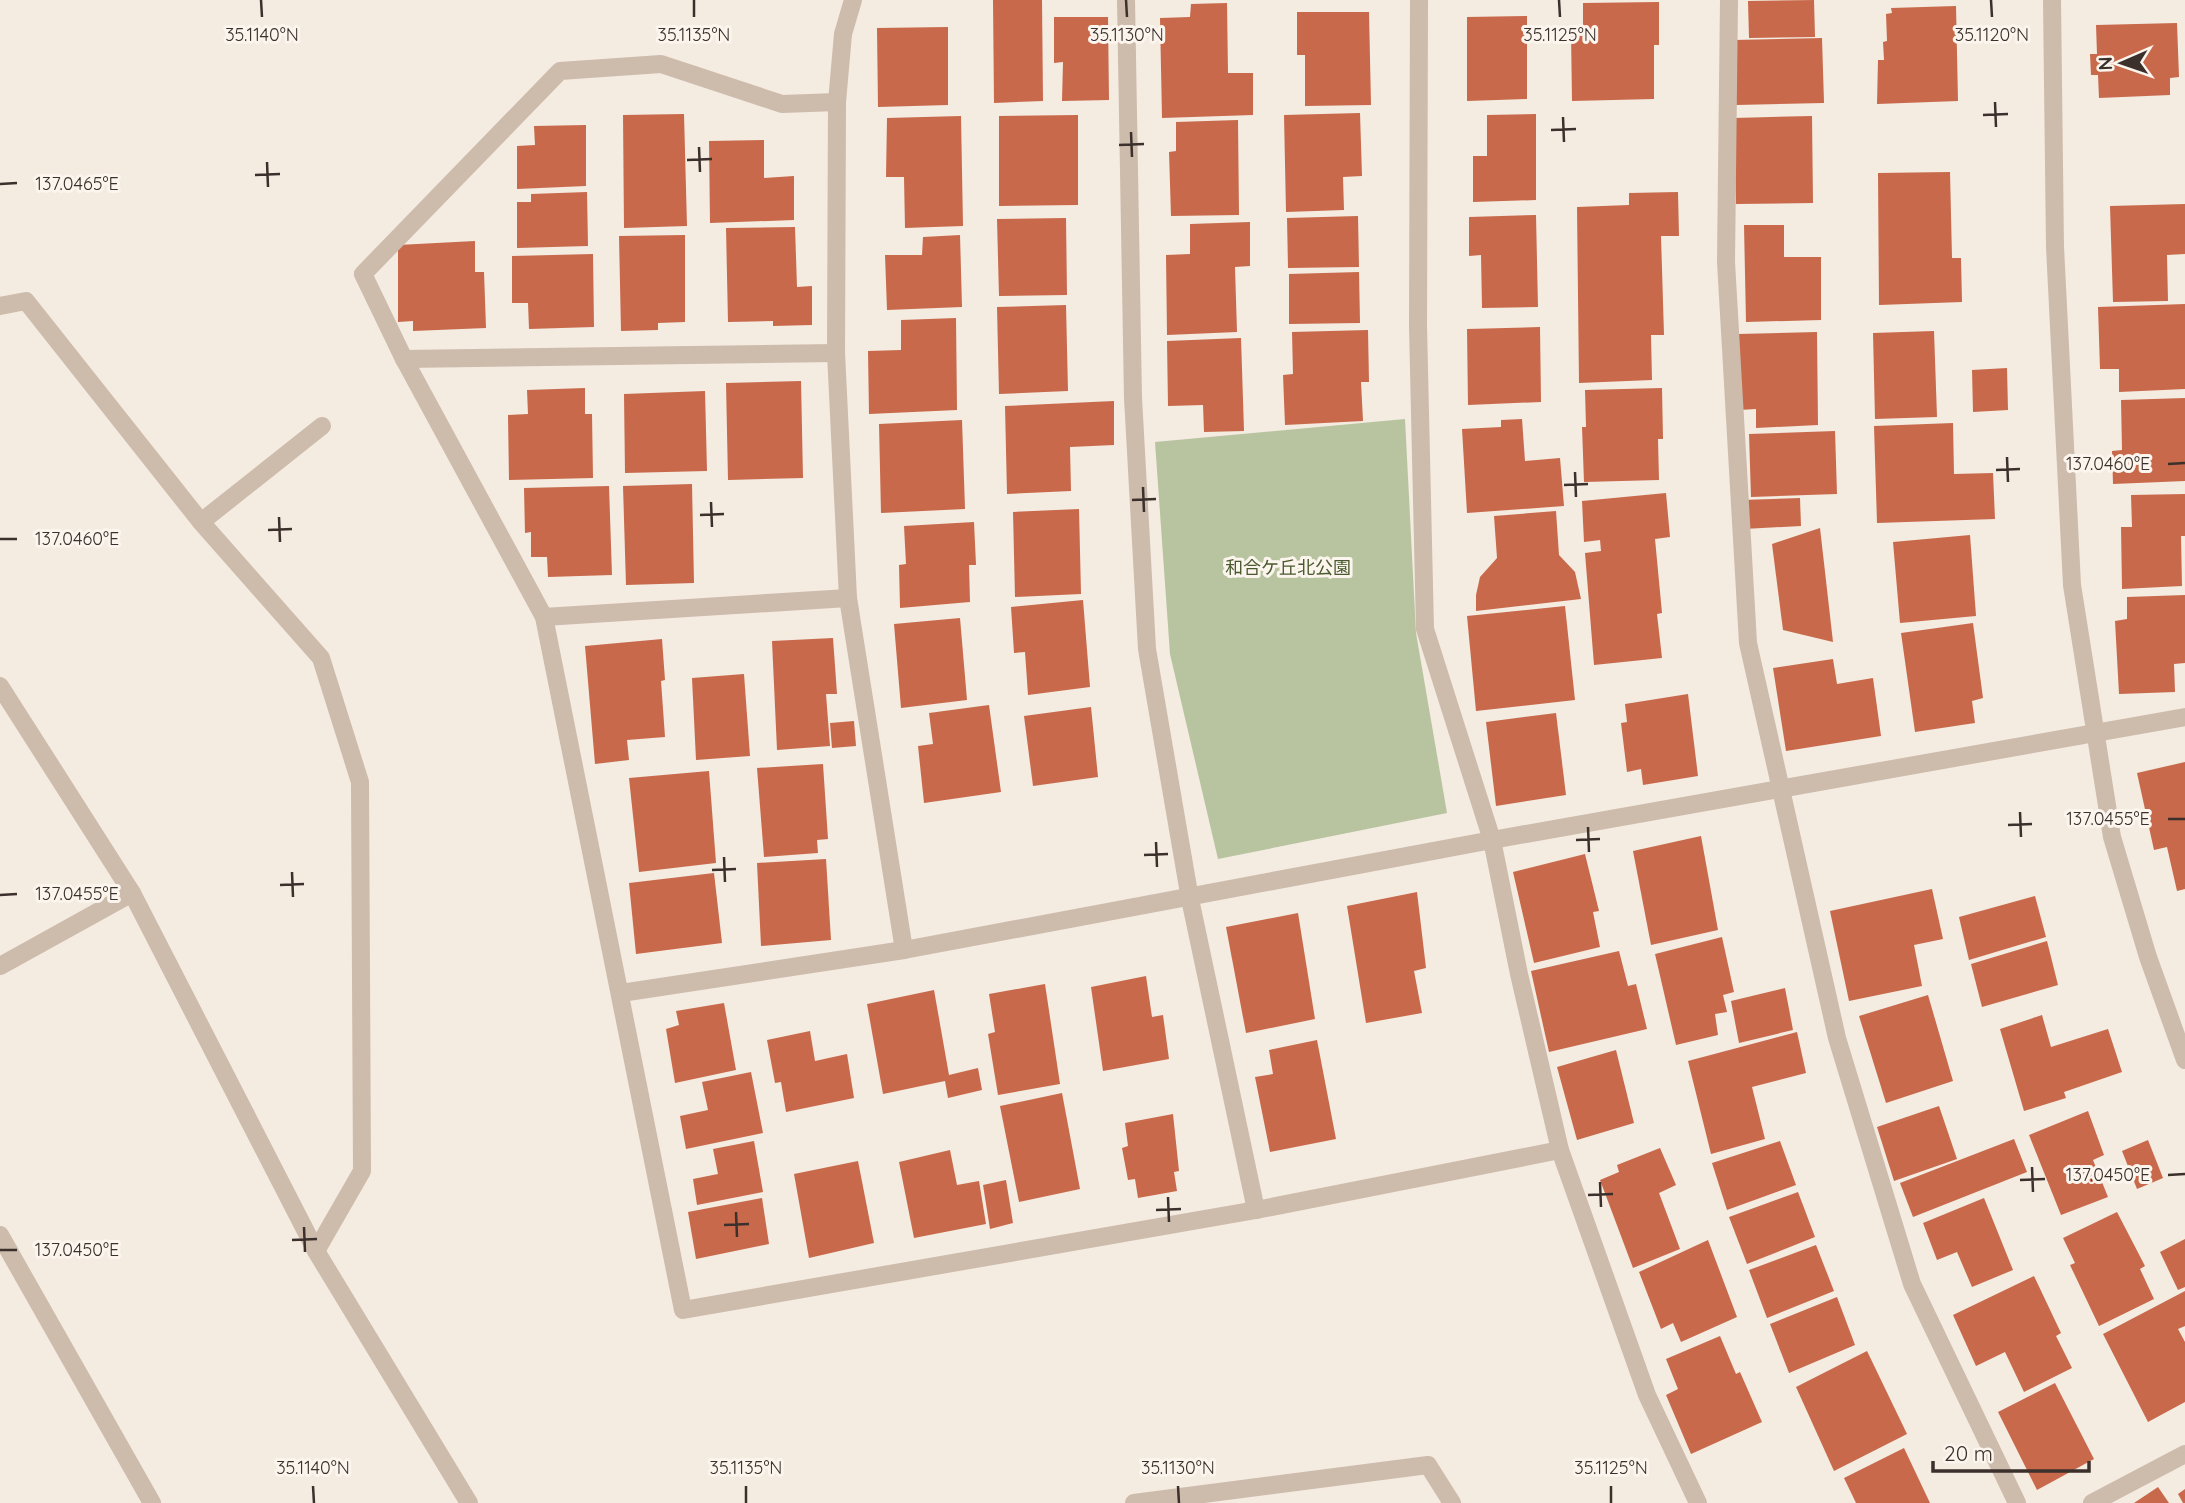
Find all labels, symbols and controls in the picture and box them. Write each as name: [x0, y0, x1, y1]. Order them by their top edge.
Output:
text: 35.1140°N: [225, 23, 299, 46]
text: 35.1135°N: [658, 23, 730, 46]
text: 35.1130°N: [1090, 23, 1164, 46]
text: 35.1125°N: [1523, 23, 1597, 46]
text: 35.1120°N: [1955, 23, 2029, 46]
north arrow: [2087, 28, 2157, 98]
text: N: [2093, 56, 2117, 71]
text: 137.0465°E: [35, 172, 119, 195]
text: 137.0460°E: [2066, 452, 2150, 475]
text: 137.0460°E: [35, 527, 119, 550]
park label: 和合ケ丘北公園: [1225, 556, 1351, 579]
text: 137.0455°E: [2066, 807, 2150, 830]
text: 137.0455°E: [35, 882, 119, 905]
text: 137.0450°E: [2066, 1163, 2150, 1186]
text: 137.0450°E: [35, 1238, 119, 1261]
scale bar: [1933, 1430, 2089, 1474]
text: 20 m: [1944, 1440, 1993, 1466]
text: 35.1140°N: [276, 1456, 350, 1479]
text: 35.1135°N: [710, 1456, 782, 1479]
text: 35.1130°N: [1141, 1456, 1215, 1479]
text: 35.1125°N: [1574, 1456, 1648, 1479]

